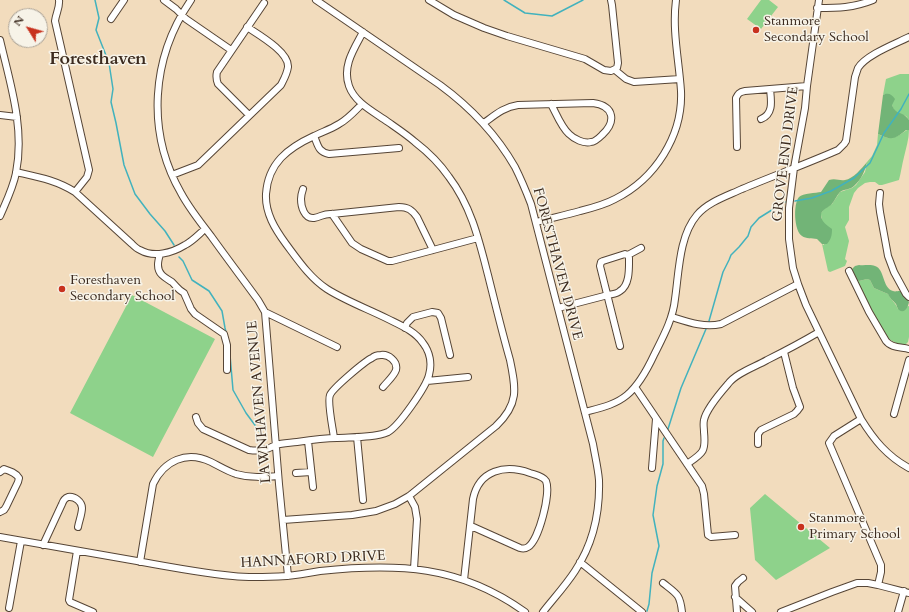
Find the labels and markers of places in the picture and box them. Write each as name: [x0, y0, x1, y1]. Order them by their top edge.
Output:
place label: Stanmore Secondary School: [764, 14, 869, 46]
marker: Stanmore Secondary School: [751, 25, 761, 35]
place label: Foresthaven Secondary School: [70, 273, 175, 306]
marker: Foresthaven Secondary School: [57, 284, 67, 294]
place label: Stanmore Primary School: [809, 511, 900, 544]
marker: Stanmore Primary School: [796, 522, 806, 532]

